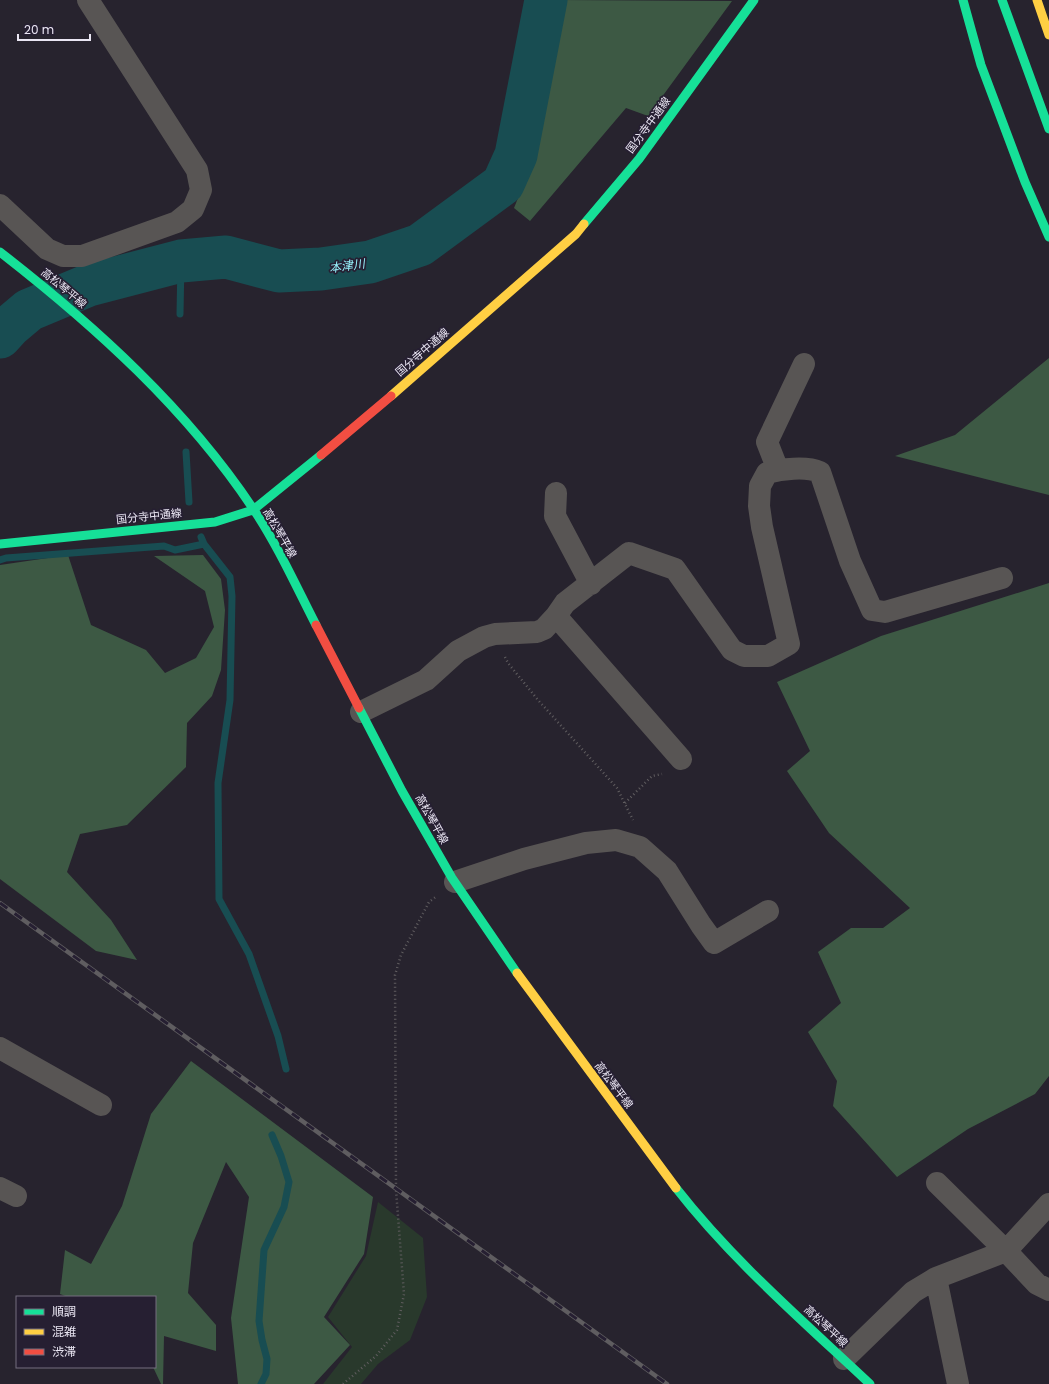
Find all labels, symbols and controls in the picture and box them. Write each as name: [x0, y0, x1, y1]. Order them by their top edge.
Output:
scale bar: [18, 16, 90, 42]
text: 20 m: [24, 21, 54, 38]
street label: 国分寺中通線: [622, 94, 674, 156]
water label: 本津川: [328, 254, 368, 276]
street label: 高松琴平線: [38, 264, 90, 312]
street label: 国分寺中通線: [392, 324, 452, 380]
street label: 国分寺中通線: [115, 505, 183, 527]
street label: 高松琴平線: [259, 505, 301, 561]
street label: 高松琴平線: [412, 791, 452, 847]
street label: 高松琴平線: [591, 1058, 637, 1112]
legend: [16, 1296, 156, 1368]
street label: 高松琴平線: [800, 1301, 852, 1351]
text: 順調: [52, 1303, 76, 1320]
text: 混雑: [52, 1323, 76, 1340]
text: 渋滞: [52, 1343, 76, 1360]

